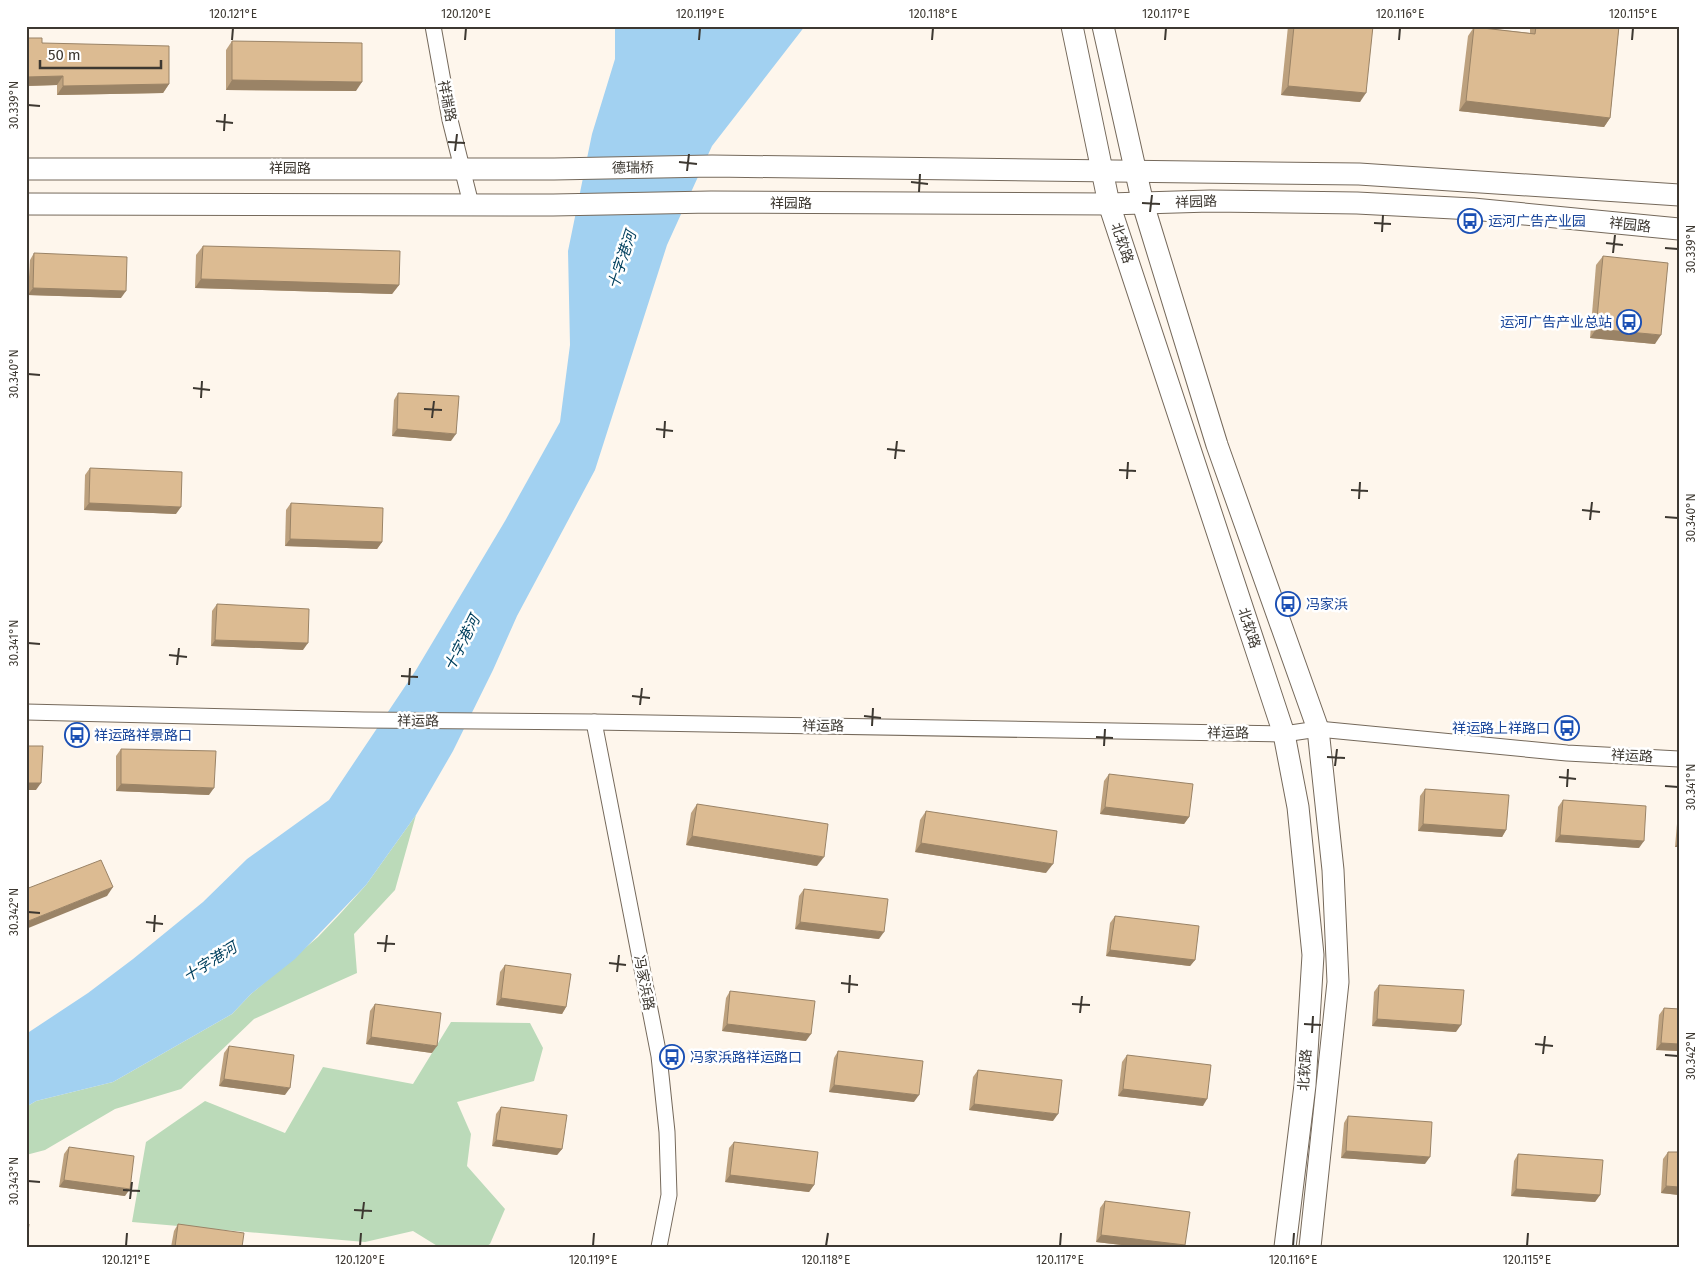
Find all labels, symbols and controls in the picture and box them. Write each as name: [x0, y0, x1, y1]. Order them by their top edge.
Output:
text: 120.121°E: [209, 7, 257, 21]
text: 120.120°E: [441, 7, 491, 21]
text: 120.119°E: [676, 7, 724, 21]
text: 120.118°E: [908, 7, 958, 21]
text: 120.117°E: [1142, 7, 1190, 21]
text: 120.116°E: [1376, 7, 1424, 21]
text: 120.115°E: [1609, 7, 1657, 21]
scale bar: [40, 38, 161, 70]
text: 50 m: [48, 46, 81, 64]
street label: 祥瑞路: [435, 79, 459, 123]
text: 30.339°N: [7, 81, 21, 129]
street label: 德瑞桥: [612, 159, 654, 177]
street label: 祥园路: [269, 160, 311, 177]
street label: 祥园路: [1175, 193, 1217, 211]
street label: 祥园路: [770, 195, 812, 212]
bus stop icon: 运河广告产业园: [1457, 208, 1483, 234]
place label: 运河广告产业园: [1488, 213, 1586, 230]
street label: 祥园路: [1608, 214, 1652, 236]
street label: 北软路: [1107, 220, 1137, 266]
text: 30.339°N: [1684, 225, 1698, 273]
water label: 十字港河: [604, 226, 641, 291]
bus stop icon: 运河广告产业总站: [1616, 309, 1642, 335]
place label: 运河广告产业总站: [1500, 314, 1612, 331]
text: 30.340°N: [7, 349, 21, 399]
text: 30.340°N: [1684, 493, 1698, 543]
bus stop icon: 冯家浜: [1275, 591, 1301, 617]
place label: 冯家浜: [1306, 596, 1348, 613]
street label: 北软路: [1234, 605, 1264, 651]
water label: 十字港河: [440, 610, 485, 674]
text: 30.341°N: [7, 620, 21, 666]
street label: 祥运路: [397, 712, 439, 730]
bus stop icon: 祥运路上祥路口: [1554, 715, 1580, 741]
street label: 祥运路: [802, 717, 844, 735]
place label: 祥运路上祥路口: [1452, 720, 1550, 737]
bus stop icon: 祥运路祥景路口: [64, 722, 90, 748]
street label: 祥运路: [1207, 724, 1249, 742]
place label: 祥运路祥景路口: [94, 727, 192, 744]
street label: 祥运路: [1611, 746, 1653, 766]
text: 30.341°N: [1684, 764, 1698, 810]
text: 30.342°N: [7, 888, 21, 936]
water label: 十字港河: [180, 937, 243, 986]
street label: 冯家浜路: [630, 954, 658, 1012]
text: 30.342°N: [1684, 1032, 1698, 1080]
bus stop icon: 冯家浜路祥运路口: [659, 1044, 685, 1070]
street label: 北软路: [1295, 1048, 1315, 1092]
place label: 冯家浜路祥运路口: [690, 1049, 802, 1066]
text: 30.343°N: [7, 1157, 21, 1205]
text: 120.121°E: [102, 1253, 150, 1267]
text: 120.120°E: [335, 1253, 385, 1267]
text: 120.119°E: [569, 1253, 617, 1267]
text: 120.118°E: [801, 1253, 851, 1267]
text: 120.117°E: [1036, 1253, 1084, 1267]
text: 120.116°E: [1269, 1253, 1317, 1267]
text: 120.115°E: [1503, 1253, 1551, 1267]

